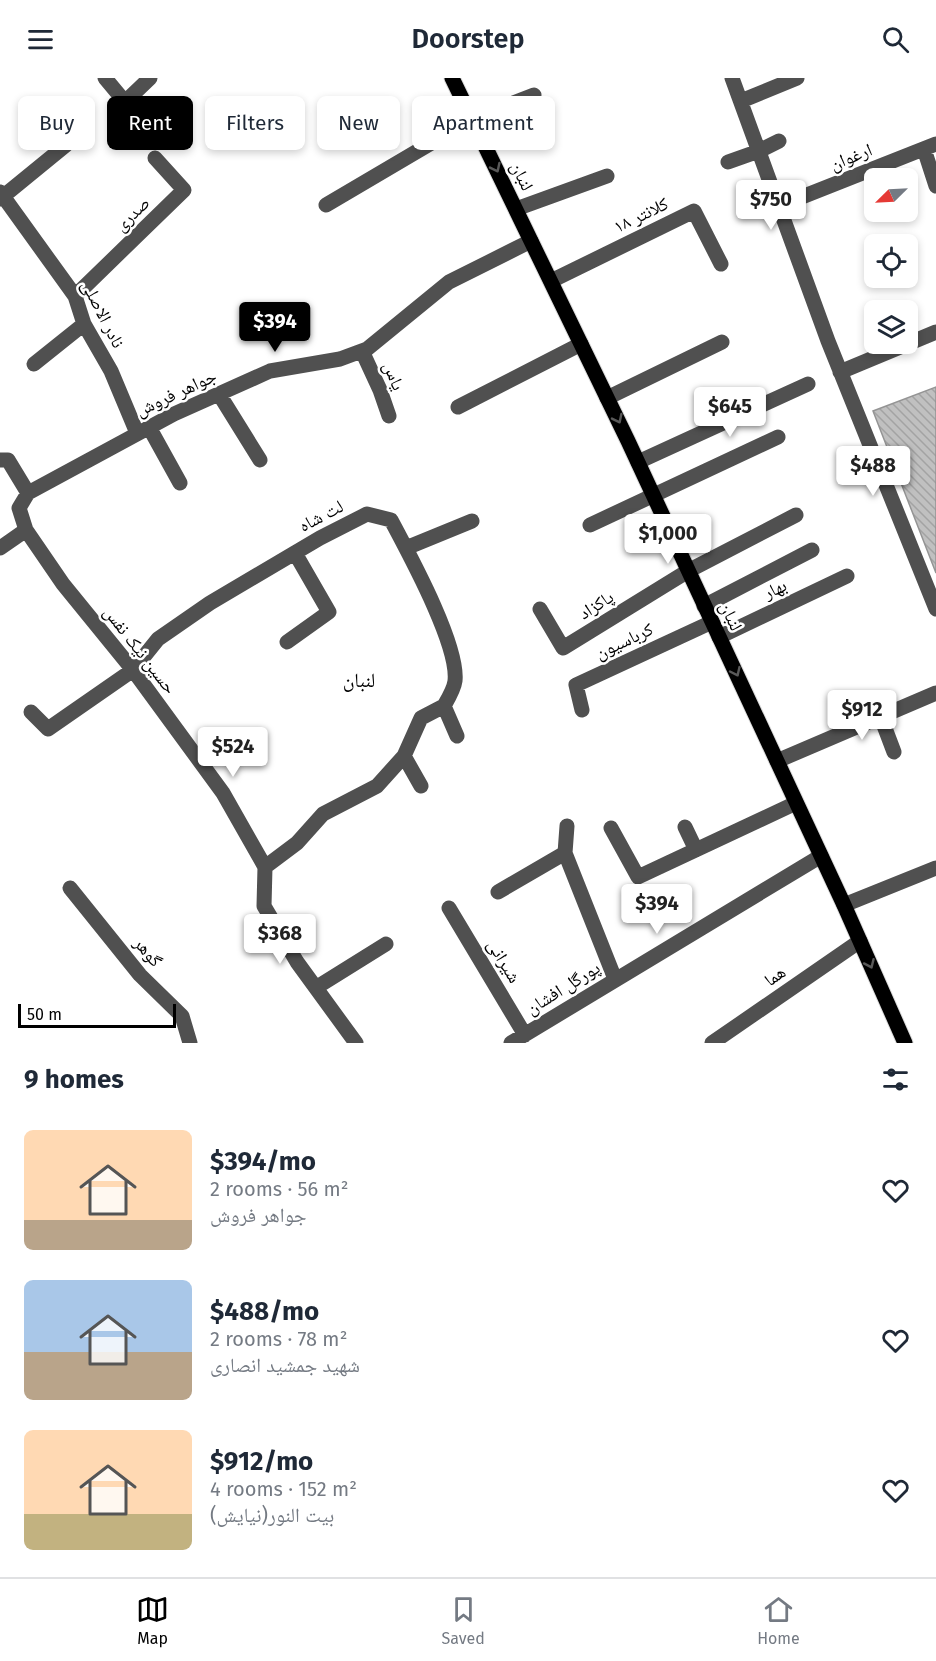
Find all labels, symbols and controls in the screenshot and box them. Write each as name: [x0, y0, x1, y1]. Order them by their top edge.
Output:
icon: menu: [24, 23, 57, 56]
text: Doorstep: [411, 23, 525, 55]
icon: search: [879, 23, 912, 56]
chip: Buy: [18, 96, 95, 150]
chip: Rent: [107, 96, 193, 150]
chip: Filters: [205, 96, 305, 150]
chip: New: [317, 96, 400, 150]
chip: Apartment: [412, 96, 555, 150]
street label: ارغوان: [827, 139, 875, 175]
street label: لنبان: [506, 158, 538, 194]
one-way arrow: [489, 162, 501, 173]
north arrow: [864, 168, 918, 222]
map controls: [864, 168, 918, 354]
pin: $750: [735, 180, 807, 231]
text: $750: [750, 187, 792, 211]
street label: صدری: [110, 192, 154, 236]
street label: کلانتر ۱۸: [610, 192, 672, 238]
button: locate: [864, 234, 918, 288]
street label: نادر الاصلی: [77, 276, 129, 352]
button: layers: [864, 300, 918, 354]
pin: $394: [239, 302, 311, 353]
text: $394: [253, 309, 297, 333]
street label: یاس: [378, 358, 410, 394]
street label: جواهر فروش: [132, 365, 220, 421]
pin: $645: [694, 387, 766, 438]
text: $645: [708, 394, 752, 418]
one-way arrow: [611, 413, 622, 424]
pin: $488: [837, 446, 909, 497]
text: $488: [850, 453, 896, 477]
street label: لت شاه: [295, 495, 347, 537]
pin: $1,000: [619, 514, 717, 565]
text: $1,000: [638, 521, 698, 545]
street label: بهار: [759, 574, 790, 604]
street label: پاکزاد: [574, 586, 618, 624]
street label: لنبان: [715, 598, 747, 634]
street label: حسین نیک نفس: [99, 602, 181, 698]
street label: کرباسیون: [591, 618, 657, 664]
one-way arrow: [728, 666, 740, 677]
district label: لنبان: [343, 668, 375, 692]
pin: $912: [826, 690, 898, 741]
text: $912: [841, 697, 883, 721]
pin: $524: [197, 727, 269, 778]
text: $524: [212, 734, 254, 758]
pin: $394: [621, 884, 693, 935]
text: $394: [635, 891, 679, 915]
pin: $368: [244, 914, 316, 965]
text: $368: [258, 921, 302, 945]
street label: گوهر: [129, 932, 167, 972]
street label: شیرانی: [482, 935, 526, 987]
street label: پورگل افشان: [522, 957, 604, 1020]
one-way arrow: [862, 958, 874, 969]
street label: هما: [760, 961, 790, 991]
scale bar: [18, 1001, 176, 1028]
text: 50 m: [27, 1005, 62, 1024]
icon: filters: [879, 1063, 912, 1096]
text: 9 homes: [24, 1064, 124, 1095]
text: $394/mo: [210, 1146, 316, 1177]
icon: home: [72, 1154, 144, 1226]
icon: heart: [879, 1174, 912, 1207]
text: 2 rooms · 56 m²: [210, 1177, 349, 1201]
text: جواهر فروش: [210, 1203, 306, 1227]
text: $488/mo: [210, 1296, 319, 1327]
icon: home: [72, 1304, 144, 1376]
icon: heart: [879, 1324, 912, 1357]
text: 2 rooms · 78 m²: [210, 1327, 347, 1351]
text: شهید جمشید انصاری: [210, 1353, 360, 1377]
text: $912/mo: [210, 1446, 313, 1477]
icon: home: [72, 1454, 144, 1526]
icon: heart: [879, 1474, 912, 1507]
text: 4 rooms · 152 m²: [210, 1477, 357, 1501]
text: بیت النور(نیایش): [210, 1503, 334, 1527]
tab: Map: [136, 1593, 169, 1648]
tab: Saved: [442, 1593, 485, 1648]
tab: Home: [757, 1593, 800, 1648]

